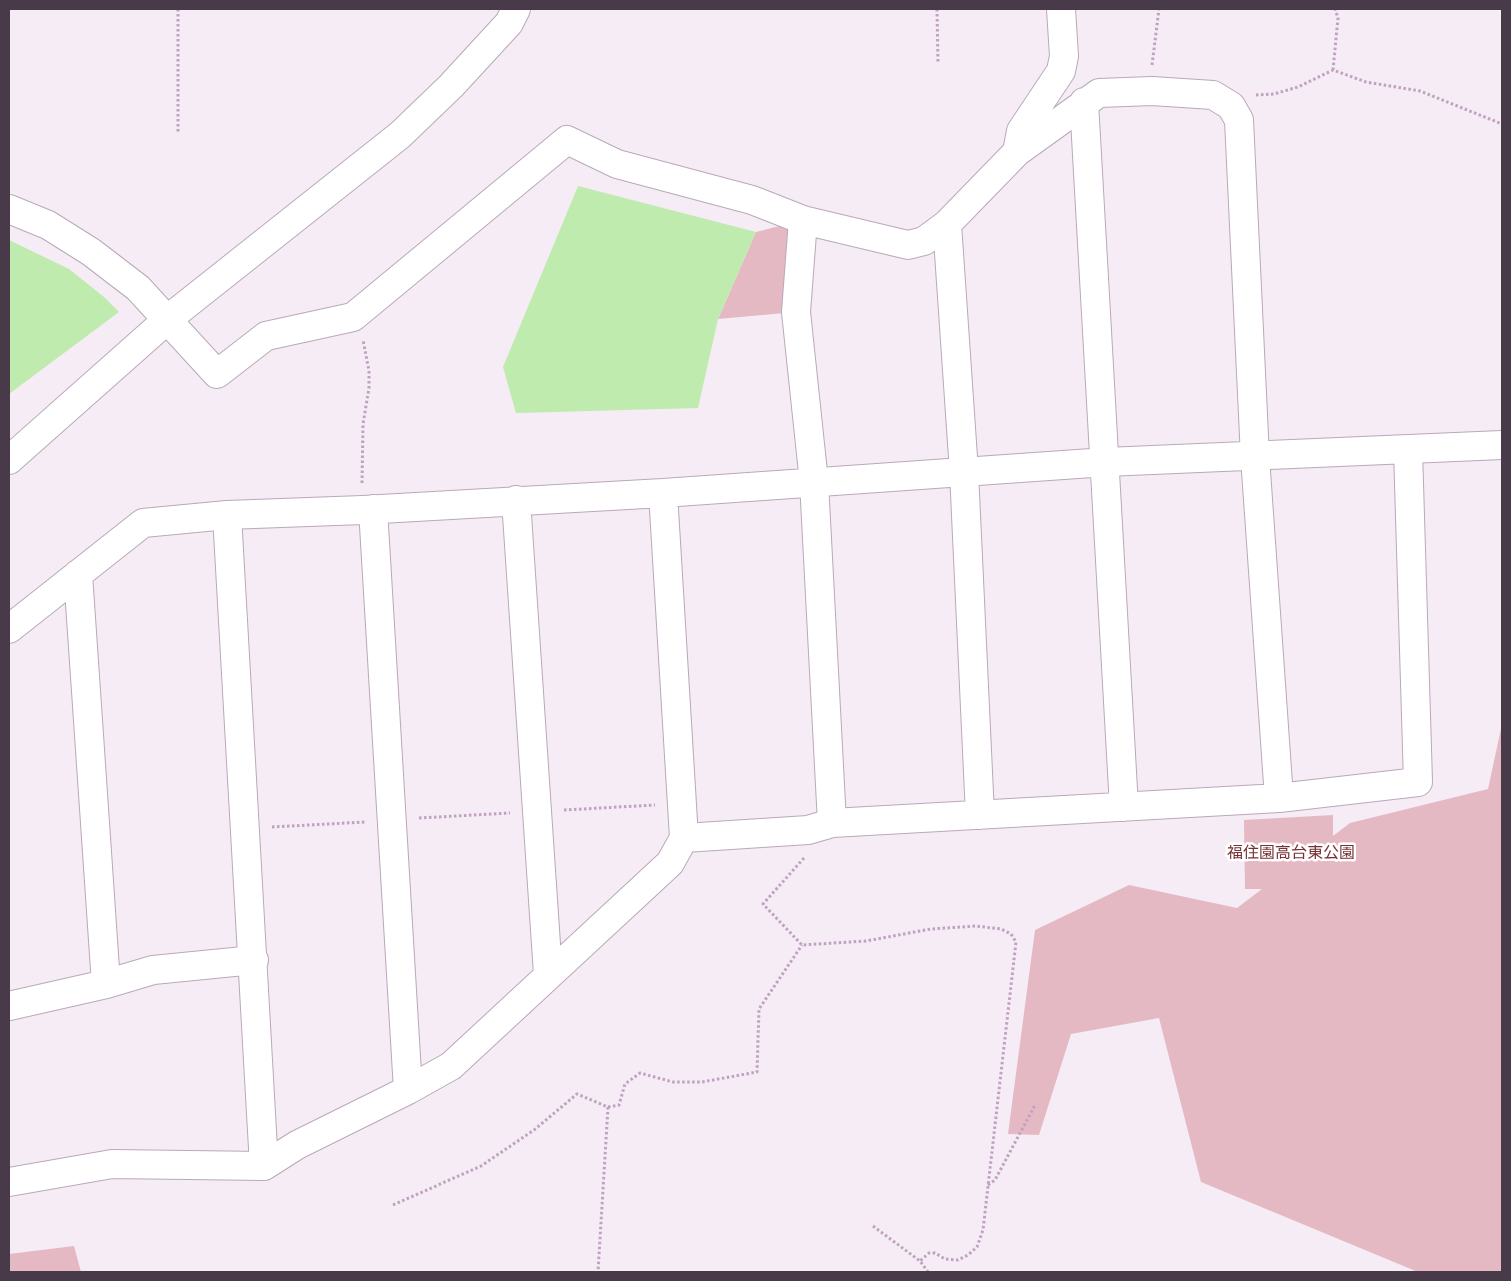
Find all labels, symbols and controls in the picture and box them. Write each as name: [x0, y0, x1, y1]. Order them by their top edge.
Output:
park label: 福住園高台東公園: [1227, 843, 1355, 863]

